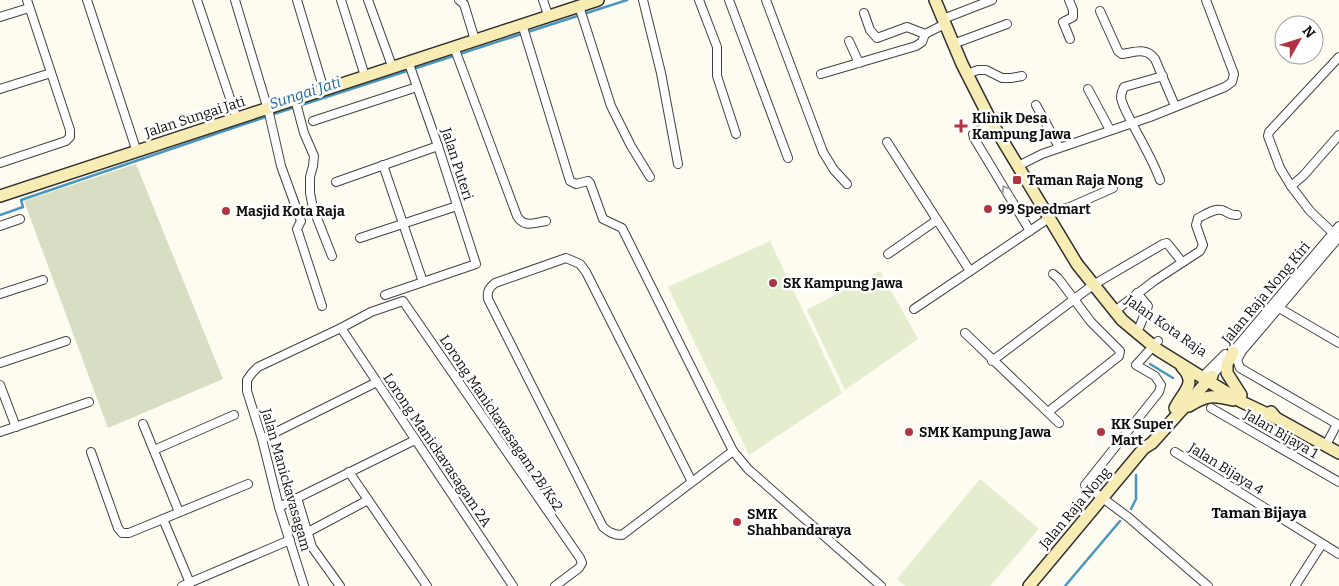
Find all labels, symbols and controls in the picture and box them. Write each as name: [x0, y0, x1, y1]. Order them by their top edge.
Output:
north arrow: [1274, 15, 1324, 65]
text: N: [1299, 23, 1319, 42]
water label: Sungai Jati: [267, 73, 343, 113]
street label: Jalan Sungai Jati: [142, 93, 247, 142]
place label: Klinik Desa Kampung Jawa: [972, 110, 1071, 143]
marker: Klinik Desa Kampung Jawa: [954, 119, 968, 133]
street label: Jalan Puteri: [437, 125, 477, 202]
place label: Taman Raja Nong: [1027, 172, 1143, 189]
marker: Taman Raja Nong: [1011, 174, 1023, 186]
one-way arrow: [1001, 186, 1011, 195]
place label: 99 Speedmart: [998, 201, 1091, 218]
place label: Masjid Kota Raja: [236, 203, 345, 220]
marker: 99 Speedmart: [982, 203, 994, 215]
marker: Masjid Kota Raja: [220, 205, 232, 217]
street label: Jalan Raja Nong Kiri: [1218, 238, 1314, 348]
place label: SK Kampung Jawa: [783, 275, 903, 292]
marker: SK Kampung Jawa: [767, 277, 779, 289]
street label: Jalan Kota Raja: [1121, 291, 1210, 361]
street label: Lorong Manickavasagam 2B/Ks2: [436, 332, 566, 514]
street label: Lorong Manickavasagam 2A: [379, 370, 495, 530]
street label: Jalan Manickavasagam: [257, 406, 315, 554]
street label: Jalan Bijaya 1: [1240, 406, 1321, 462]
place label: KK Super Mart: [1111, 416, 1174, 449]
place label: SMK Kampung Jawa: [919, 424, 1051, 441]
marker: SMK Kampung Jawa: [903, 426, 915, 438]
marker: KK Super Mart: [1095, 426, 1107, 438]
street label: Jalan Bijaya 4: [1185, 439, 1267, 499]
street label: Jalan Raja Nong: [1035, 463, 1114, 553]
district label: Taman Bijaya: [1211, 504, 1307, 522]
place label: SMK Shahbandaraya: [747, 506, 851, 539]
marker: SMK Shahbandaraya: [731, 516, 743, 528]

